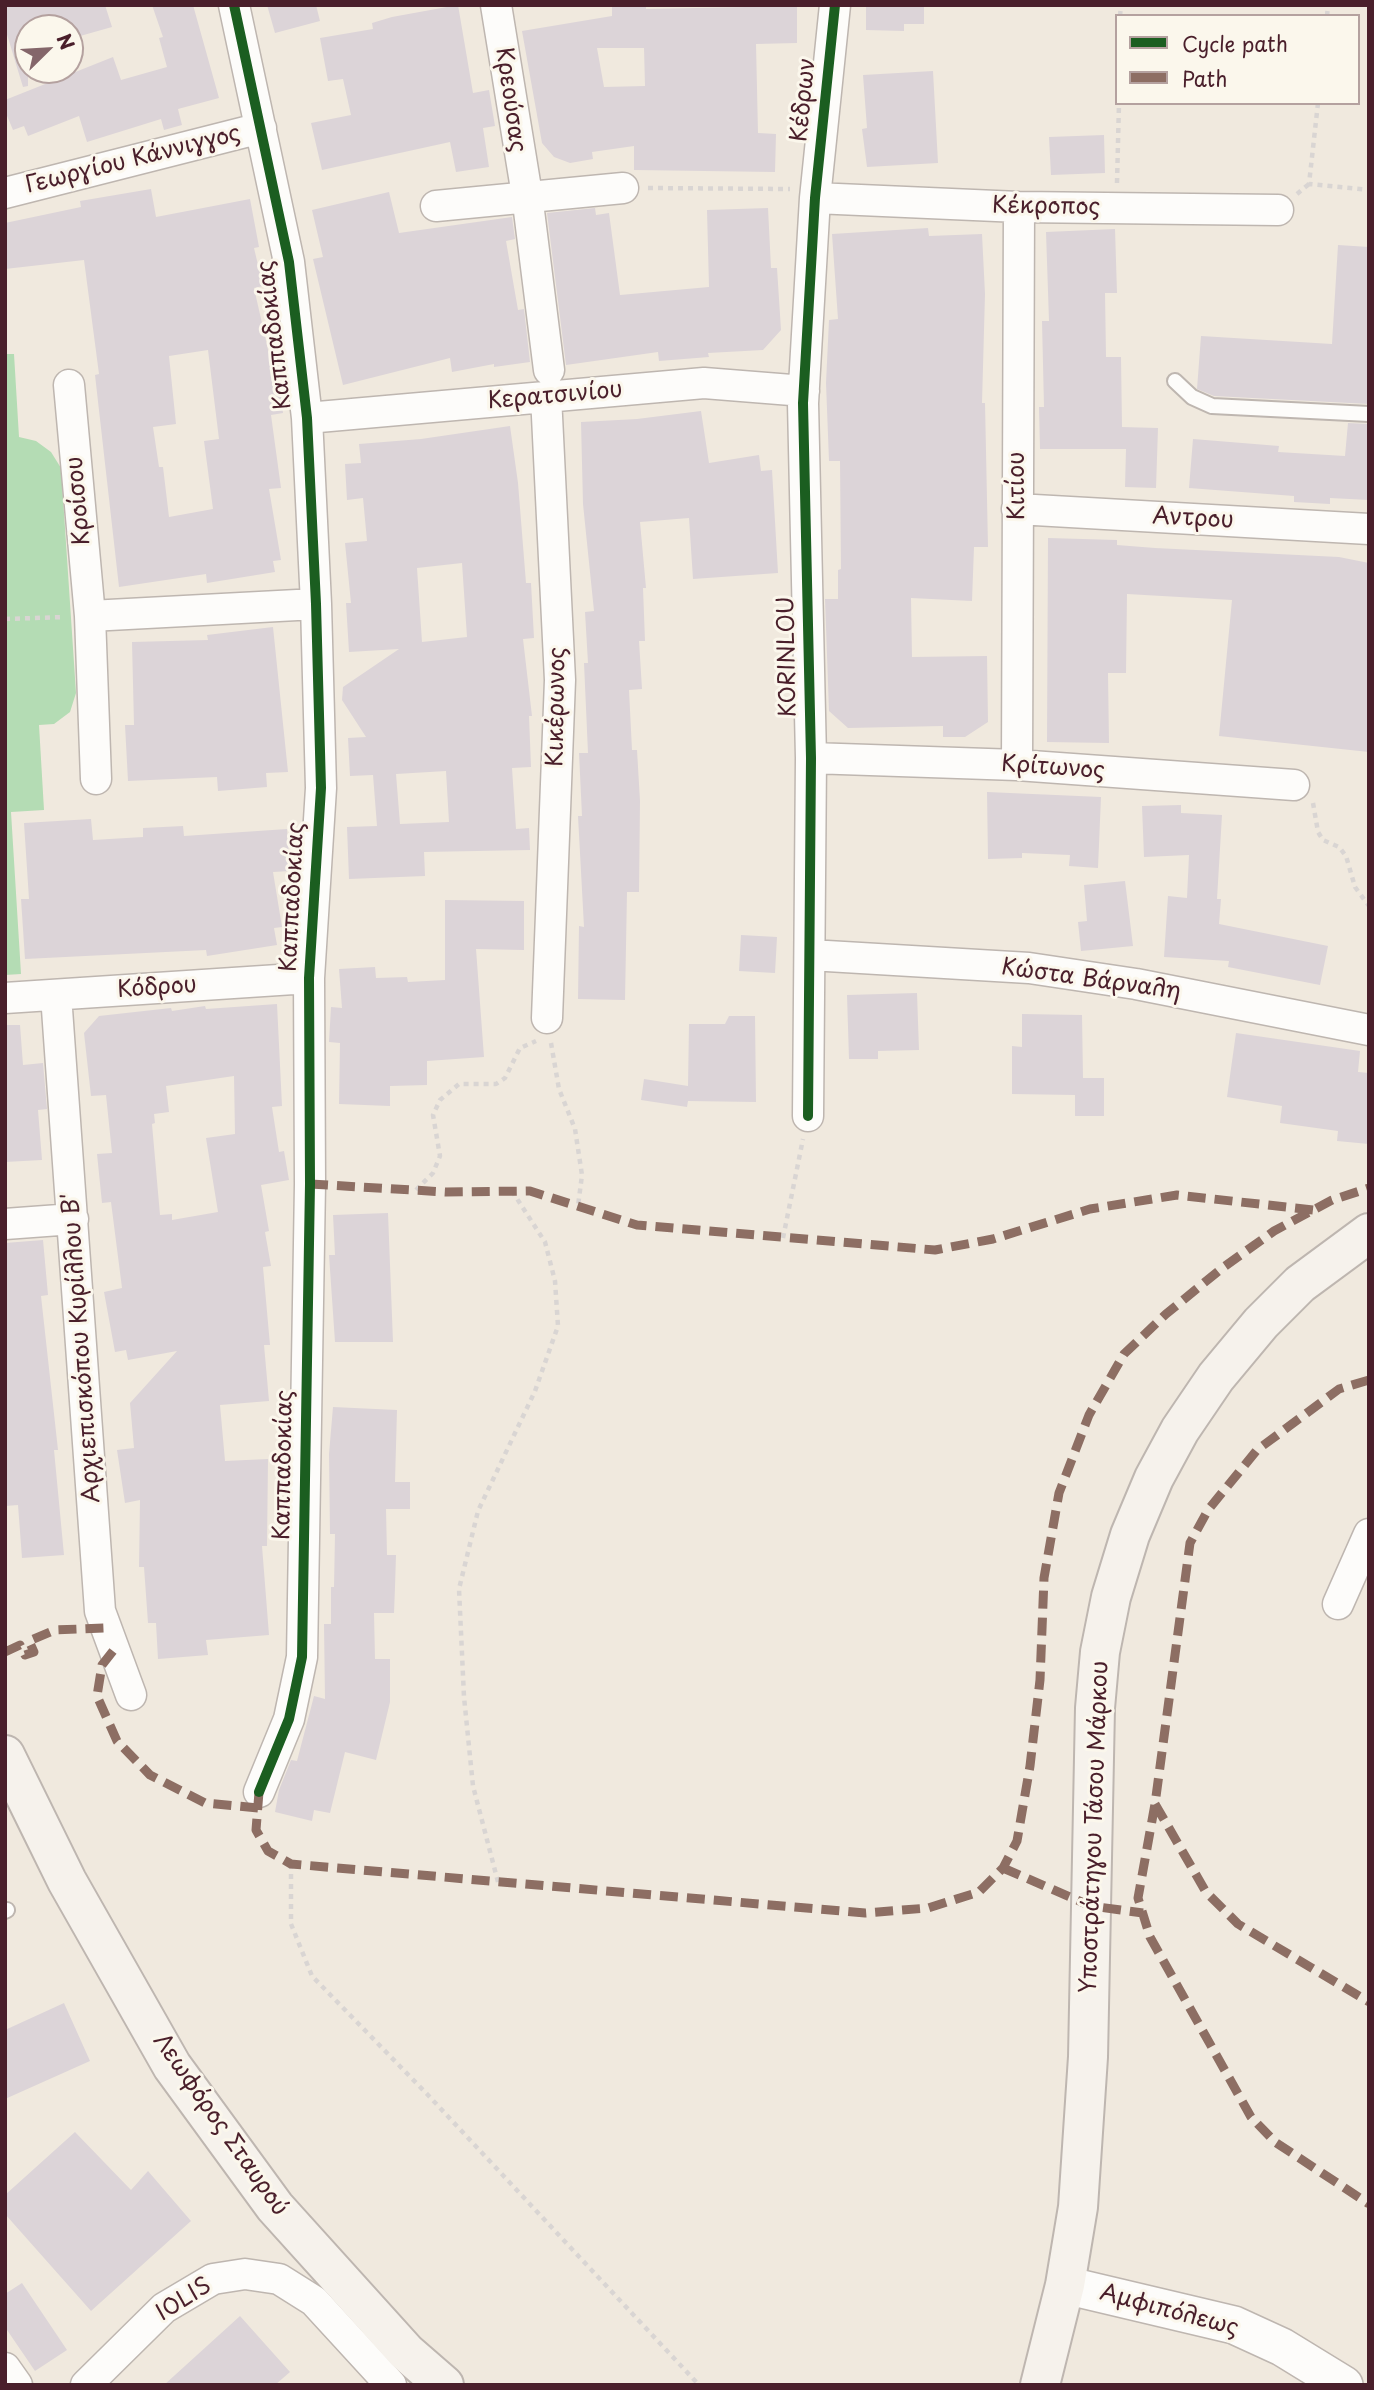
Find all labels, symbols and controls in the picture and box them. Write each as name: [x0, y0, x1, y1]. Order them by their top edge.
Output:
north arrow: [14, 14, 84, 84]
legend: [1115, 14, 1360, 105]
text: Cycle path: [1182, 27, 1288, 59]
text: N: [51, 29, 82, 54]
street label: Κρεούσας: [489, 46, 531, 154]
street label: Κέδρων: [786, 57, 822, 143]
text: Path: [1182, 62, 1227, 94]
street label: Γεωργίου Κάννιγγος: [23, 120, 243, 200]
street label: Κέκροπος: [992, 192, 1100, 222]
street label: Καππαδοκίας: [252, 259, 298, 411]
street label: Κερατσινίου: [486, 376, 624, 416]
street label: Κιτίου: [1004, 452, 1032, 520]
street label: Κροίσου: [61, 455, 97, 547]
street label: Αντρου: [1152, 503, 1234, 535]
street label: KORINLOU: [773, 596, 803, 718]
street label: Κικέρωνος: [542, 647, 572, 767]
street label: Κρίτωνος: [1000, 751, 1106, 785]
street label: Καππαδοκίας: [275, 821, 311, 973]
street label: Κώστα Βάρναλη: [999, 954, 1183, 1006]
street label: Κόδρου: [116, 971, 198, 1005]
street label: Αρχιεπισκόπου Κυρίλλου Β': [57, 1192, 107, 1504]
street label: Καππαδοκίας: [269, 1390, 299, 1540]
street label: Υποστράτηγου Τάσου Μάρκου: [1075, 1660, 1115, 1994]
street label: Λεωφόρος Σταυρού: [147, 2029, 293, 2221]
street label: IOLIS: [151, 2272, 217, 2328]
street label: Αμφιπόλεως: [1097, 2279, 1241, 2343]

